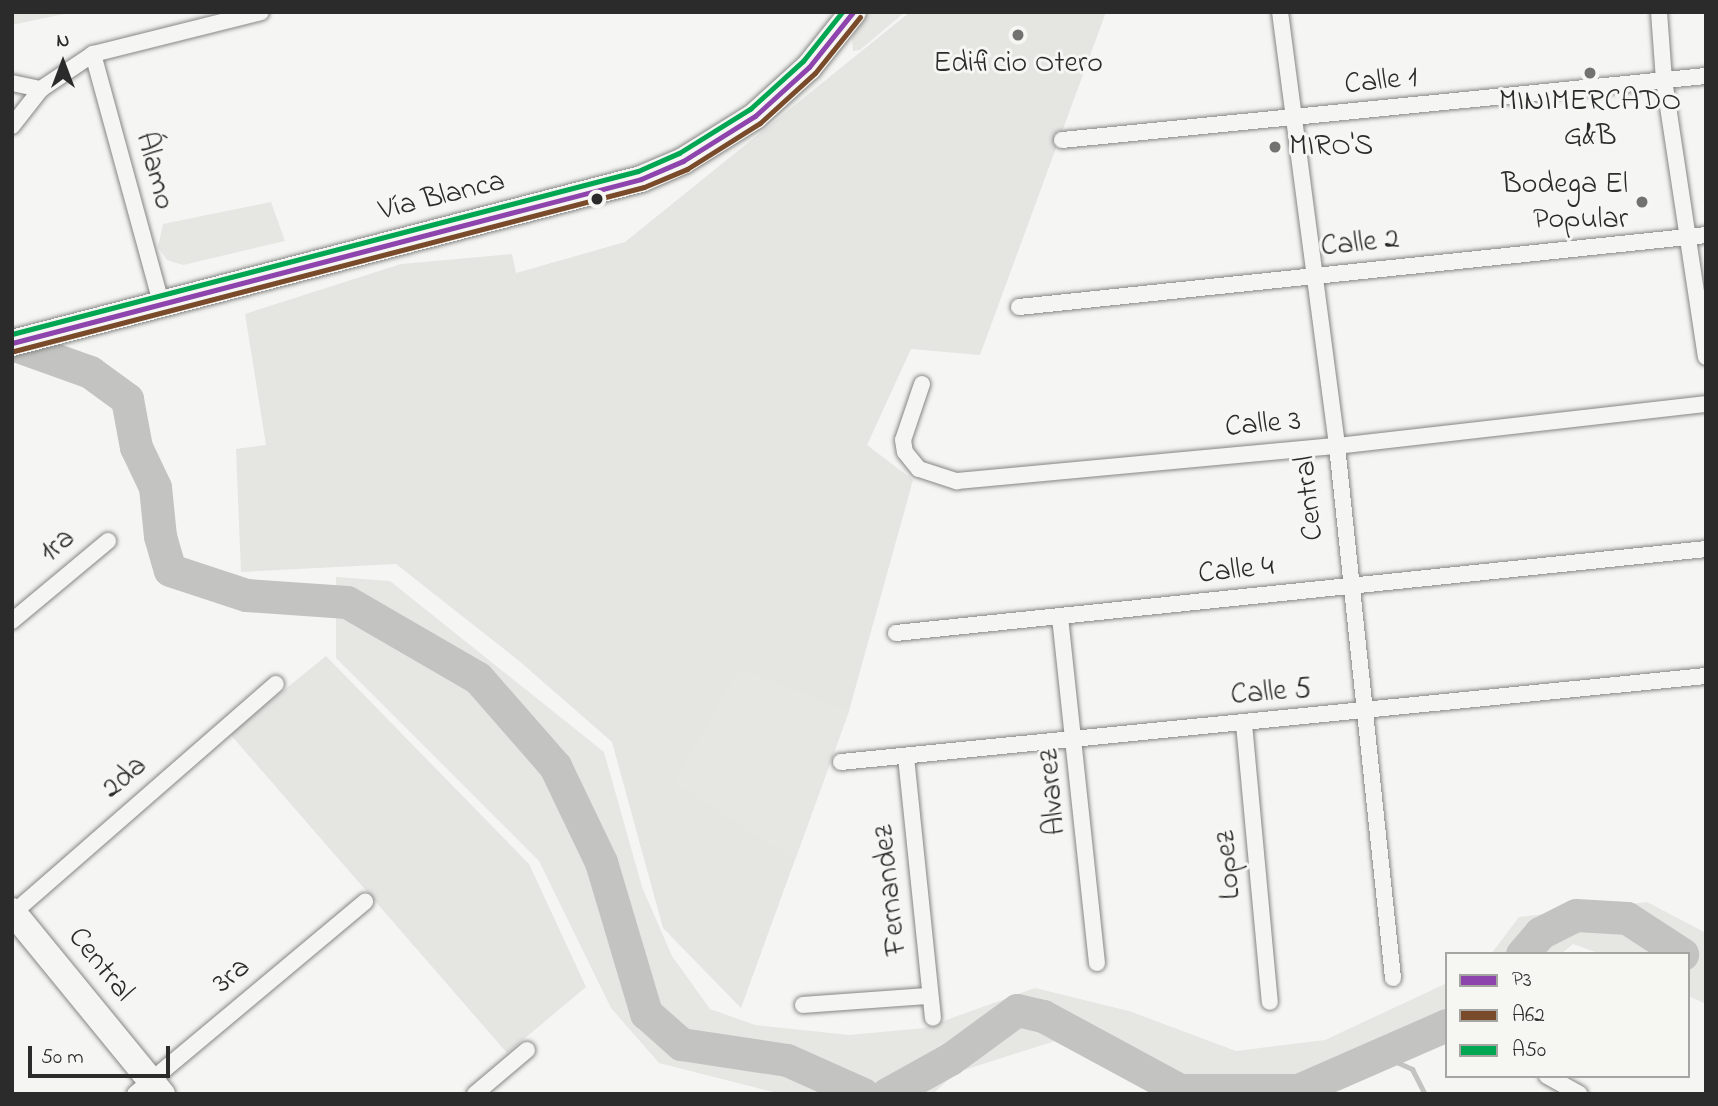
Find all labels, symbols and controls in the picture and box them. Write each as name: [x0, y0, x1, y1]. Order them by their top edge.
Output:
marker: Edificio Otero: [1010, 27, 1026, 43]
north arrow: [28, 28, 98, 98]
text: N: [57, 28, 69, 55]
place label: Edificio Otero: [933, 46, 1103, 82]
street label: Calle 1: [1343, 60, 1419, 104]
marker: MINIMERCADO G&B: [1582, 65, 1598, 81]
place label: MINIMERCADO G&B: [1499, 84, 1681, 154]
street label: Álamo: [126, 128, 182, 214]
place label: MIRO'S: [1289, 129, 1373, 165]
marker: MIRO'S: [1267, 139, 1283, 155]
street label: Vía Blanca: [375, 164, 509, 230]
place label: Bodega El Popular: [1501, 167, 1628, 237]
unlabelled marker: [590, 192, 604, 206]
marker: Bodega El Popular: [1634, 194, 1650, 210]
street label: Calle 2: [1319, 222, 1401, 266]
street label: Calle 3: [1224, 404, 1302, 446]
street label: Central: [1288, 454, 1332, 542]
street label: 1ra: [33, 521, 83, 571]
street label: Calle 4: [1196, 549, 1276, 593]
street label: Calle 5: [1229, 672, 1313, 714]
street label: Alvarez: [1031, 747, 1075, 837]
street label: 2da: [95, 749, 155, 807]
street label: Fernandez: [866, 823, 916, 957]
street label: Lopez: [1208, 829, 1250, 901]
street label: Central: [59, 921, 141, 1009]
street label: 3ra: [206, 950, 258, 1002]
legend: [1445, 952, 1690, 1078]
text: P3: [1512, 966, 1532, 996]
text: A62: [1512, 1001, 1545, 1031]
scale bar: [32, 1032, 173, 1076]
text: A50: [1512, 1036, 1546, 1066]
text: 50 m: [41, 1043, 84, 1073]

